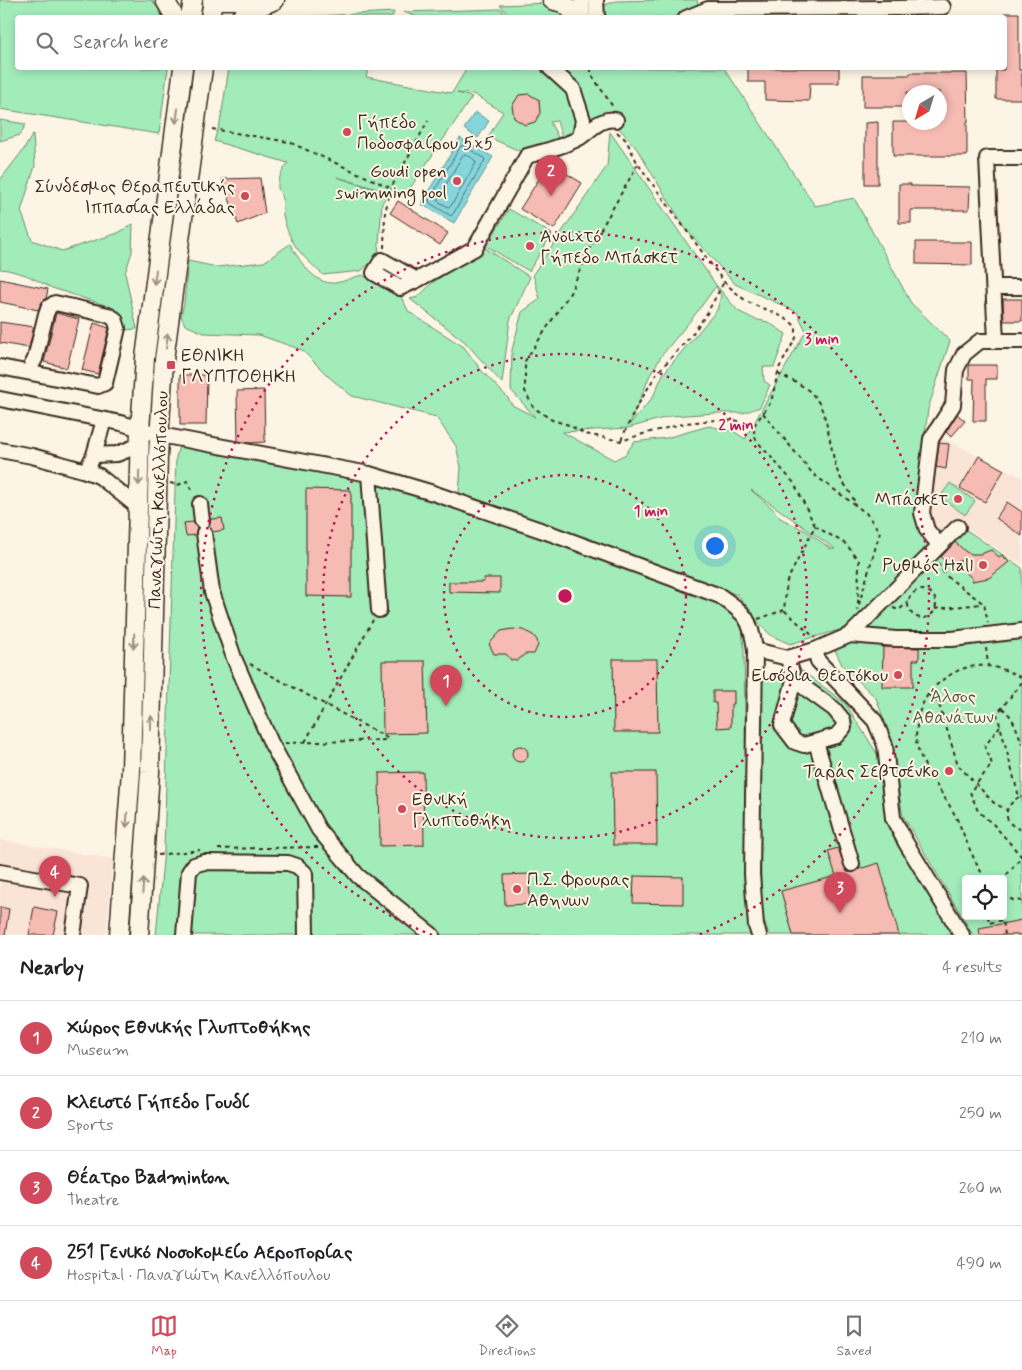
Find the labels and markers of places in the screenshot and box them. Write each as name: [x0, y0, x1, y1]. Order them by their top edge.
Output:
place label: Γήπεδο Ποδοσφαίρου 5χ5: [357, 111, 494, 156]
marker: Γήπεδο Ποδοσφαίρου 5χ5: [341, 126, 353, 138]
pin: 2: [535, 155, 567, 196]
place label: Goudi open swimming pool: [335, 160, 447, 206]
place label: Σύνδεσμος Θεραπευτικής Ιππασίας Ελλάδας: [35, 175, 235, 220]
marker: Goudi open swimming pool: [451, 175, 463, 187]
marker: Σύνδεσμος Θεραπευτικής Ιππασίας Ελλάδας: [239, 190, 251, 202]
place label: Ανοιχτό Γήπεδο Μπάσκετ: [540, 225, 678, 270]
marker: Ανοιχτό Γήπεδο Μπάσκετ: [524, 240, 536, 252]
place label: ΕΘΝΙΚΗ ΓΛΥΠΤΟΘΗΚΗ: [181, 344, 296, 389]
marker: ΕΘΝΙΚΗ ΓΛΥΠΤΟΘΗΚΗ: [165, 359, 177, 371]
place label: Μπάσκετ: [874, 488, 949, 512]
marker: Μπάσκετ: [952, 493, 964, 505]
place label: Ρυθμός Hall: [882, 554, 973, 578]
marker: Ρυθμός Hall: [977, 559, 989, 571]
centre of rings: [556, 587, 574, 605]
place label: Εισόδια Θεοτόκου: [751, 664, 888, 688]
pin: 1: [430, 665, 462, 706]
marker: Εισόδια Θεοτόκου: [892, 669, 904, 681]
place label: Ταράς Σεβτσένκο: [803, 759, 939, 784]
marker: Ταράς Σεβτσένκο: [943, 765, 955, 777]
place label: Εθνική Γλυπτοθήκη: [412, 788, 512, 833]
marker: Εθνική Γλυπτοθήκη: [396, 803, 408, 815]
pin: 4: [39, 856, 71, 897]
place label: Π.Σ. Φρουρας Αθηνων: [527, 868, 630, 913]
pin: 3: [824, 872, 856, 913]
marker: Π.Σ. Φρουρας Αθηνων: [511, 883, 523, 895]

